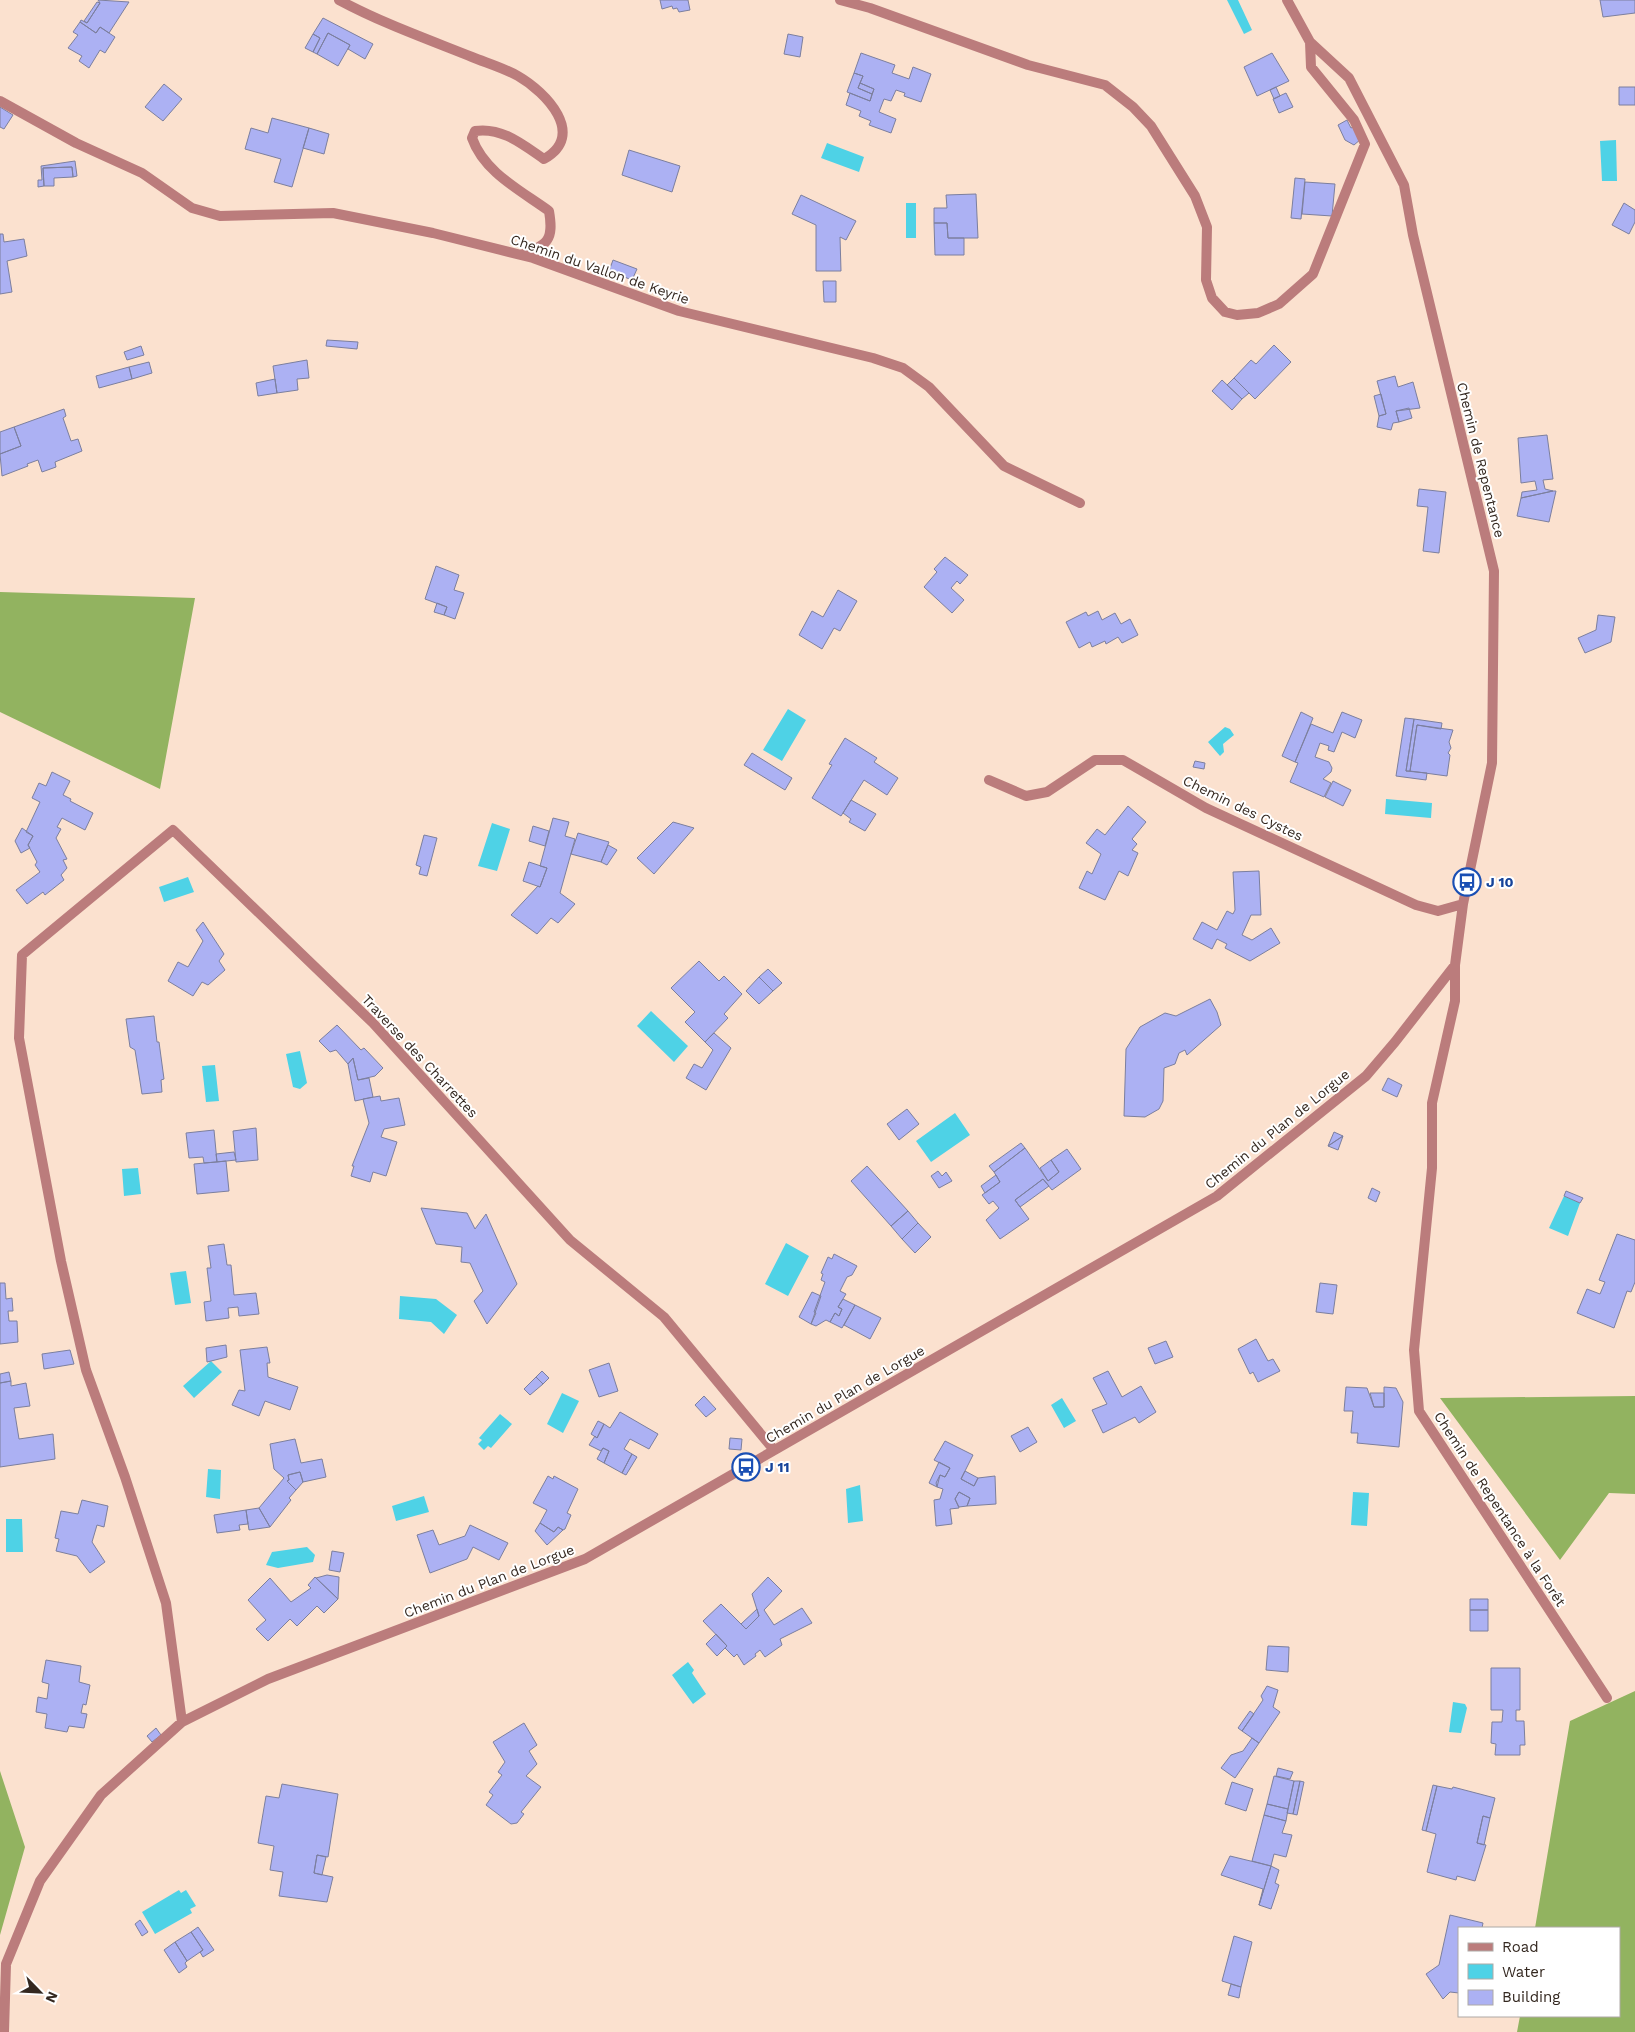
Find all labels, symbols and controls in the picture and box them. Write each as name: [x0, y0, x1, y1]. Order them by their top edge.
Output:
street label: Chemin du Vallon de Keyrie: [509, 231, 691, 307]
street label: Chemin de Repentance: [1454, 381, 1508, 539]
street label: Chemin des Cystes: [1181, 772, 1305, 844]
bus stop icon: J 10: [1452, 867, 1482, 897]
place label: J 10: [1486, 874, 1514, 890]
street label: Traverse des Charrettes: [359, 991, 481, 1121]
street label: Chemin du Plan de Lorgue: [1202, 1066, 1352, 1192]
street label: Chemin du Plan de Lorgue: [763, 1342, 927, 1446]
street label: Chemin de Repentance à la Forêt: [1431, 1409, 1569, 1609]
bus stop icon: J 11: [731, 1452, 761, 1482]
place label: J 11: [765, 1459, 790, 1475]
street label: Chemin du Plan de Lorgue: [402, 1541, 576, 1621]
legend: [1458, 1927, 1620, 2017]
text: Road: [1502, 1938, 1539, 1956]
text: Water: [1502, 1963, 1545, 1981]
north arrow: [15, 1967, 65, 2017]
text: Building: [1502, 1988, 1560, 2006]
text: N: [42, 1989, 61, 2005]

